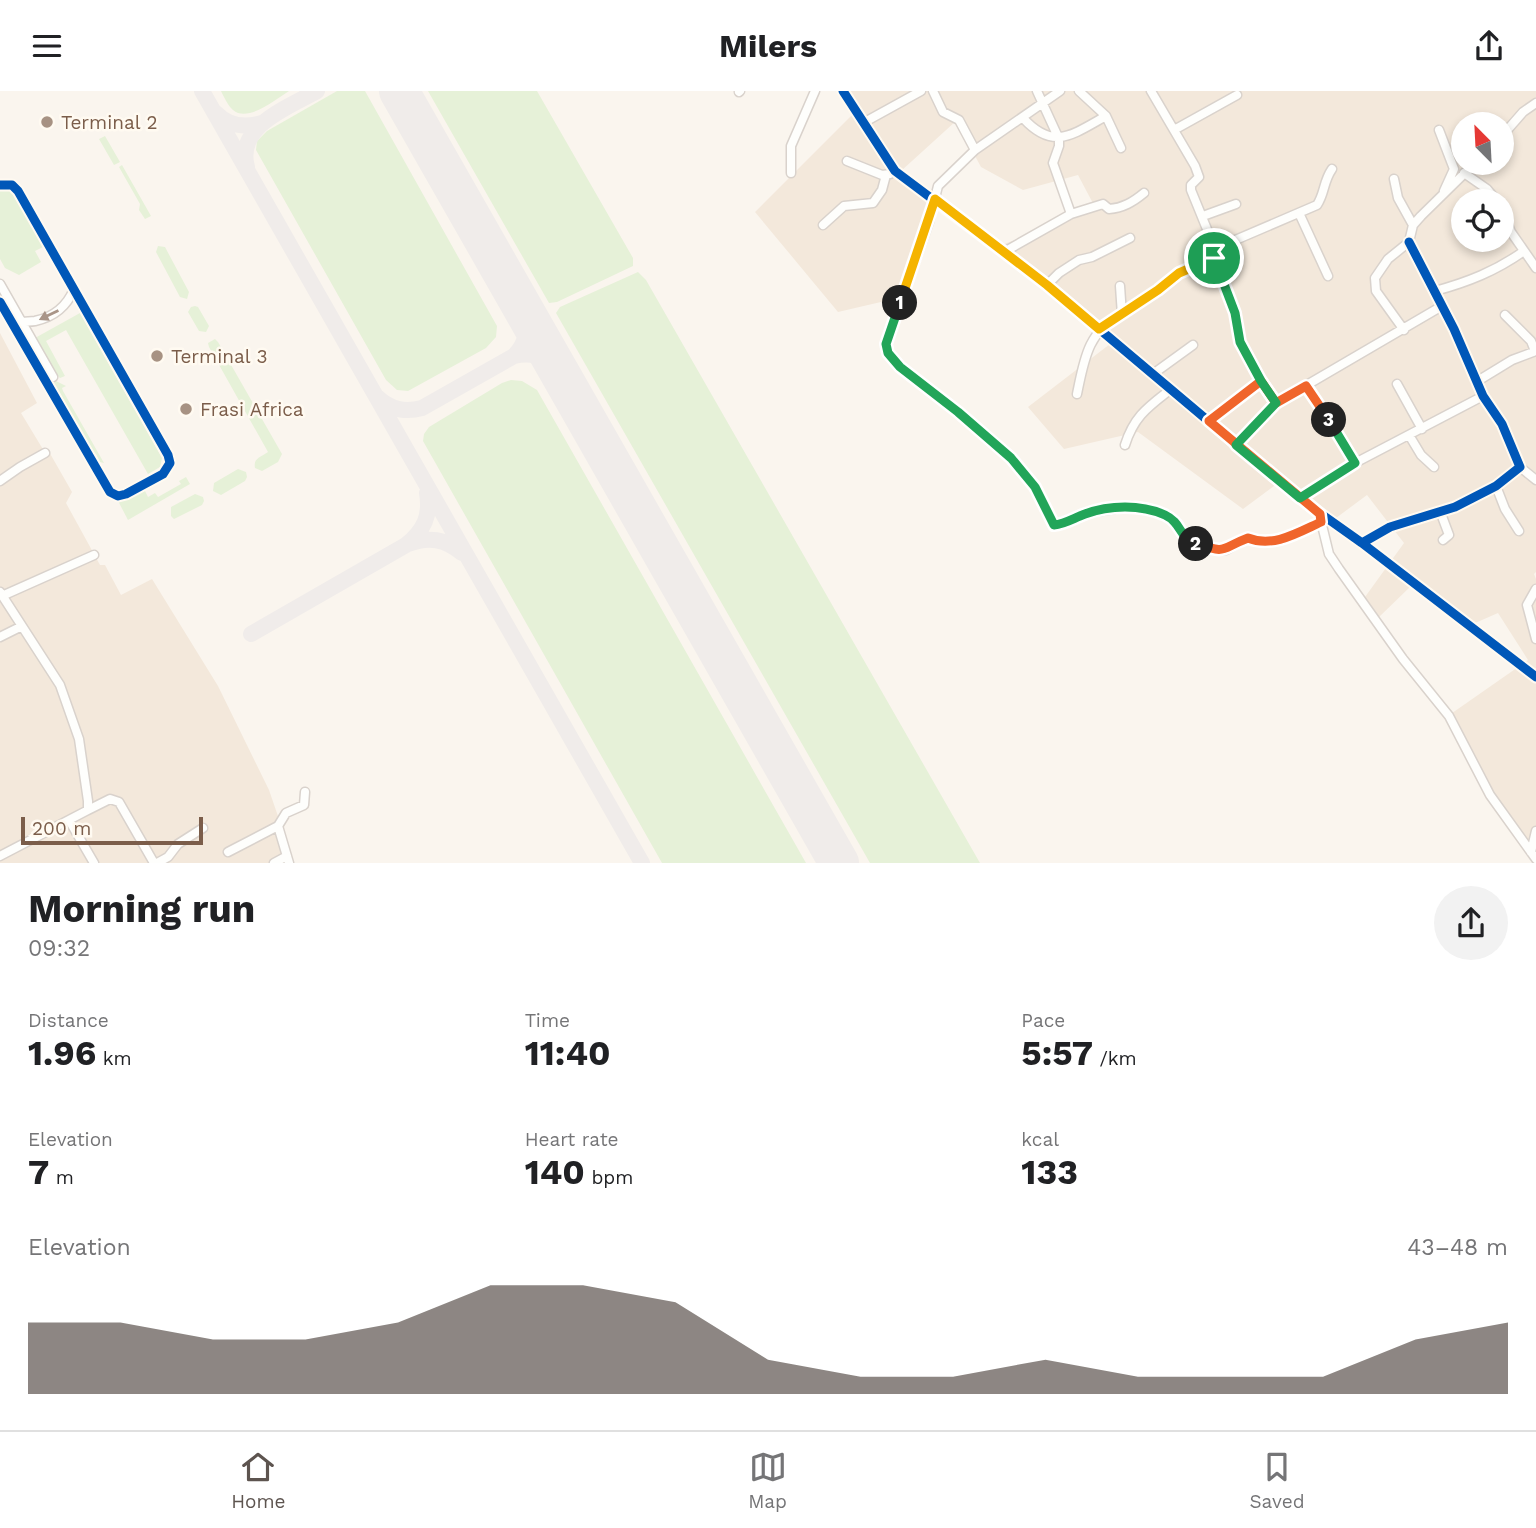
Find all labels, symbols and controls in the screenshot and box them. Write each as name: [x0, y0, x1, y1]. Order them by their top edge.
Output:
icon: menu: [28, 27, 66, 65]
text: Milers: [719, 27, 817, 65]
icon: share: [1470, 27, 1508, 65]
place label: Terminal 2: [61, 111, 157, 134]
north arrow: [1451, 112, 1514, 175]
map controls: [1451, 112, 1514, 252]
marker: Terminal 2: [39, 114, 55, 130]
button: locate: [1451, 189, 1514, 252]
pin: [1184, 228, 1244, 288]
icon: arrive: [1195, 239, 1233, 277]
pin: 1: [883, 285, 918, 321]
text: 1: [895, 291, 904, 314]
one-way arrow: [39, 309, 59, 321]
place label: Terminal 3: [171, 345, 267, 368]
marker: Terminal 3: [149, 348, 165, 364]
place label: Frasi Africa: [200, 398, 304, 421]
marker: Frasi Africa: [178, 401, 194, 417]
pin: 3: [1312, 403, 1346, 437]
text: 3: [1323, 408, 1334, 431]
pin: 2: [1178, 526, 1214, 561]
text: 2: [1190, 532, 1201, 555]
scale bar: [21, 814, 203, 846]
text: 200 m: [32, 817, 91, 840]
button: share: [1434, 886, 1508, 960]
text: Morning run: [28, 887, 255, 931]
text: 09:32: [28, 935, 90, 962]
text: Distance: [28, 1009, 109, 1032]
text: Time: [525, 1009, 570, 1032]
text: Pace: [1021, 1009, 1065, 1032]
text: 1.96: [28, 1032, 96, 1074]
text: 11:40: [525, 1032, 611, 1074]
text: 5:57: [1021, 1032, 1093, 1074]
text: km: [96, 1047, 132, 1070]
text: /km: [1093, 1047, 1137, 1070]
text: Elevation: [28, 1128, 113, 1151]
text: Heart rate: [525, 1128, 619, 1151]
text: kcal: [1021, 1128, 1059, 1151]
text: 7: [28, 1151, 49, 1193]
text: 140: [525, 1151, 585, 1193]
text: 133: [1021, 1151, 1078, 1193]
text: m: [49, 1166, 74, 1189]
text: bpm: [585, 1166, 633, 1189]
text: Elevation: [28, 1234, 131, 1261]
text: 43–48 m: [1407, 1234, 1508, 1261]
tab: Home: [231, 1448, 286, 1513]
tab: Map: [748, 1448, 787, 1513]
tab: Saved: [1249, 1448, 1305, 1513]

